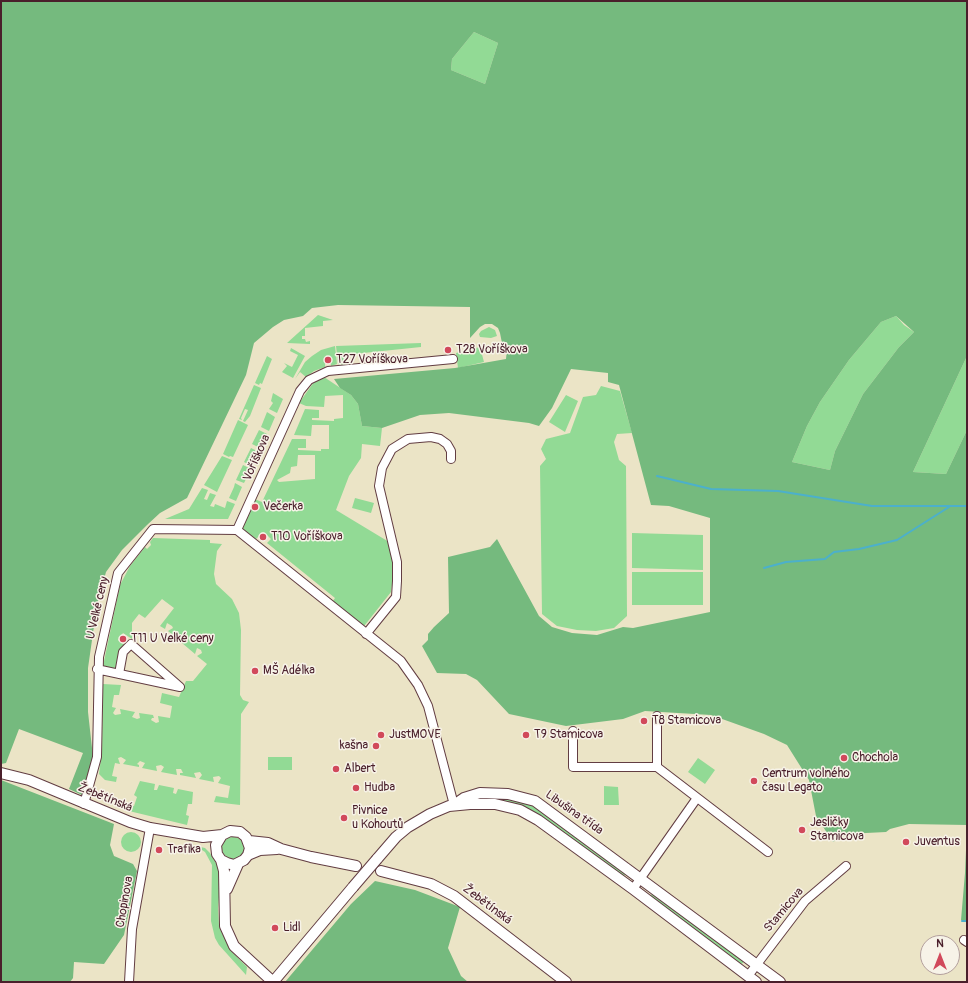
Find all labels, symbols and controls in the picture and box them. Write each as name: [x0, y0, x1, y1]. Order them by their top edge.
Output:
place label: T28 Voříškova: [456, 343, 527, 357]
marker: T28 Voříškova: [443, 345, 453, 355]
place label: T27 Voříškova: [336, 353, 408, 367]
marker: T27 Voříškova: [323, 355, 333, 365]
street label: Voříškova: [240, 432, 274, 484]
place label: Večerka: [263, 500, 303, 514]
marker: Večerka: [250, 502, 260, 512]
place label: T10 Voříškova: [271, 530, 343, 544]
marker: T10 Voříškova: [258, 532, 268, 542]
street label: U Velké ceny: [84, 575, 112, 641]
place label: T11 U Velké ceny: [131, 632, 214, 646]
marker: T11 U Velké ceny: [118, 634, 128, 644]
place label: MŠ Adélka: [263, 664, 315, 678]
marker: MŠ Adélka: [250, 666, 260, 676]
place label: T8 Stamicova: [652, 714, 721, 728]
marker: T8 Stamicova: [639, 716, 649, 726]
place label: JustMOVE: [389, 728, 441, 742]
place label: T9 Stamicova: [534, 728, 603, 742]
marker: JustMOVE: [376, 730, 386, 740]
marker: T9 Stamicova: [521, 730, 531, 740]
place label: kašna: [340, 739, 368, 753]
marker: kašna: [371, 741, 381, 751]
place label: Chochola: [852, 751, 898, 765]
marker: Chochola: [839, 753, 849, 763]
place label: Albert: [344, 762, 376, 776]
marker: Albert: [331, 764, 341, 774]
place label: Centrum volného času Legato: [762, 767, 850, 795]
marker: Centrum volného času Legato: [749, 776, 759, 786]
street label: Žebětínská: [76, 781, 134, 815]
place label: Hudba: [364, 781, 395, 795]
marker: Hudba: [351, 783, 361, 793]
street label: Libušina třída: [542, 788, 606, 838]
place label: Pivnice u Kohoutů: [352, 804, 403, 832]
marker: Pivnice u Kohoutů: [339, 813, 349, 823]
place label: Jesličky Stamicova: [810, 816, 864, 844]
marker: Jesličky Stamicova: [797, 825, 807, 835]
place label: Juventus: [914, 835, 960, 849]
marker: Juventus: [901, 837, 911, 847]
place label: Trafika: [167, 843, 201, 857]
marker: Trafika: [154, 845, 164, 855]
street label: Chopinova: [113, 875, 137, 929]
street label: Žebětínská: [460, 882, 514, 928]
street label: Stamicova: [761, 885, 807, 935]
place label: Lidl: [283, 921, 301, 935]
marker: Lidl: [270, 923, 280, 933]
north arrow: [920, 935, 960, 975]
text: N: [936, 937, 944, 950]

